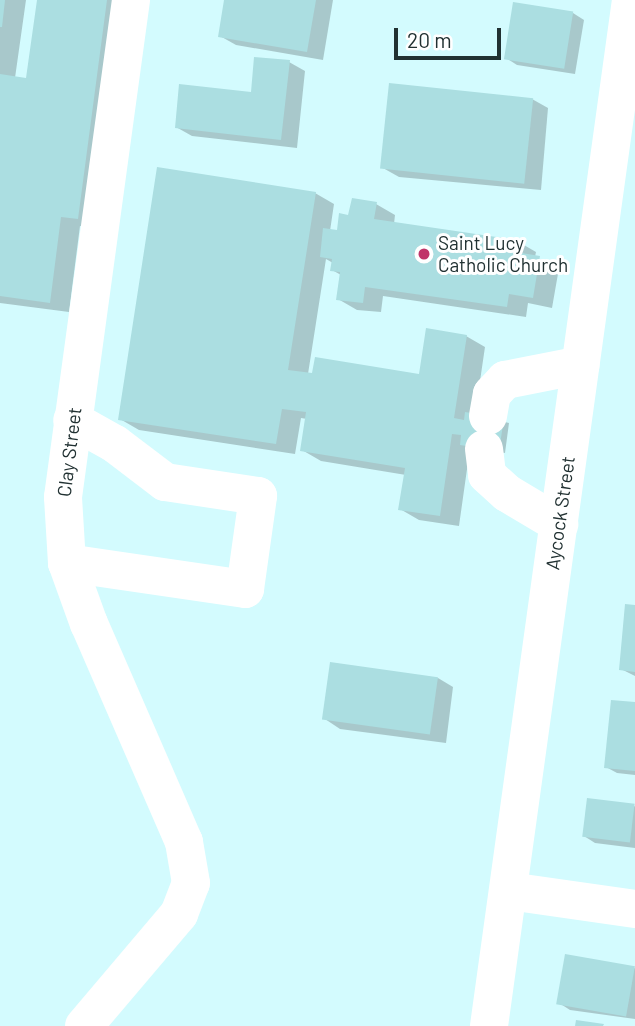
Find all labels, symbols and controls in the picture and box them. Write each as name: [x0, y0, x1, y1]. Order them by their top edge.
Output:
scale bar: [397, 14, 504, 58]
text: 20 m: [407, 27, 452, 52]
place label: Saint Lucy Catholic Church: [438, 232, 568, 276]
marker: Saint Lucy Catholic Church: [416, 246, 432, 262]
street label: Clay Street: [52, 406, 86, 498]
street label: Aycock Street: [541, 455, 579, 571]

